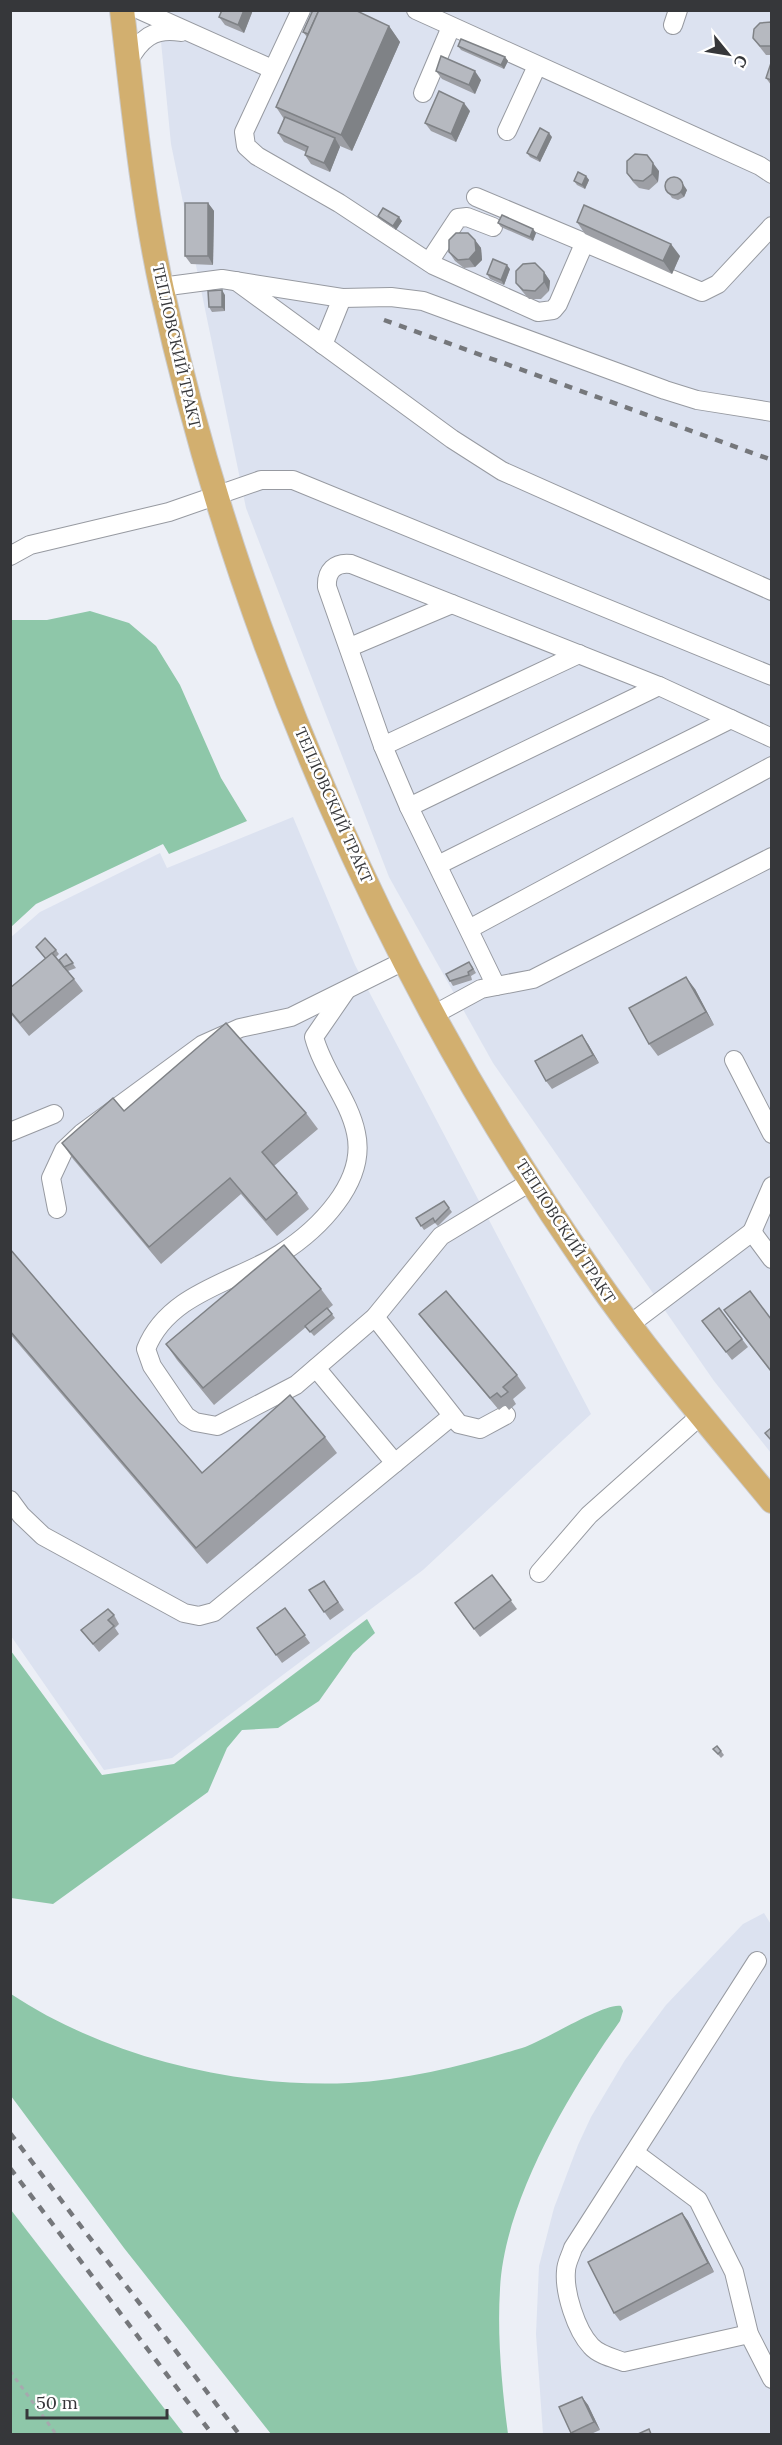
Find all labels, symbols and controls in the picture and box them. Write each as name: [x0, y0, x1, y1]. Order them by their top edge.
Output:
north arrow: [698, 24, 758, 84]
text: С: [730, 52, 752, 71]
street label: ТЕПЛОВСКИЙ ТРАКТ: [148, 262, 206, 430]
street label: ТЕПЛОВСКИЙ ТРАКТ: [291, 724, 377, 886]
street label: ТЕПЛОВСКИЙ ТРАКТ: [512, 1155, 620, 1307]
scale bar: [27, 2382, 166, 2420]
text: 50 m: [36, 2391, 78, 2414]

